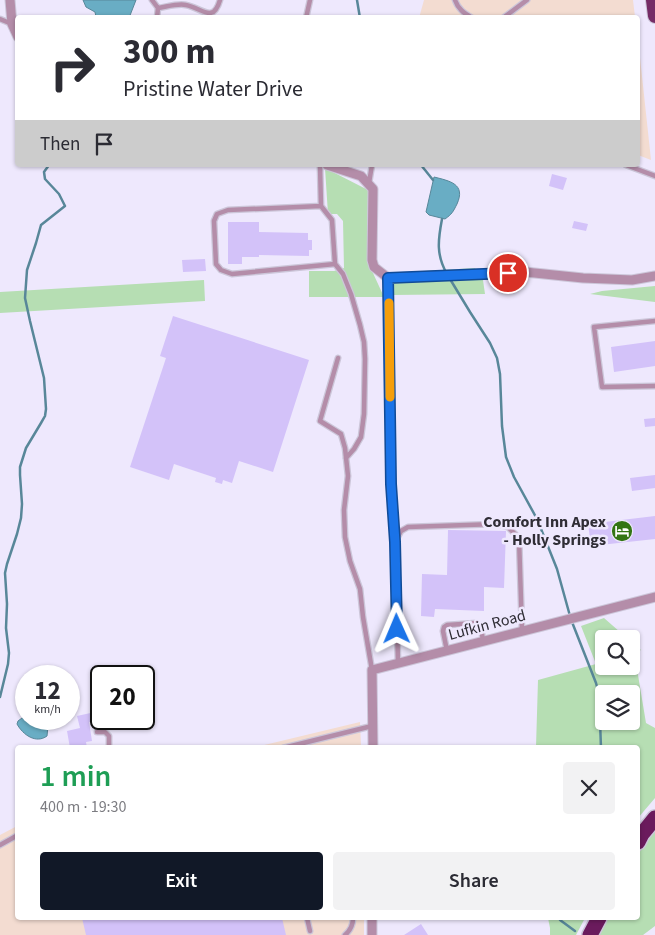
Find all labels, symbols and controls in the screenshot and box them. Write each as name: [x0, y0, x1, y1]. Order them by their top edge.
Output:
text: 300 m: [123, 27, 215, 77]
icon: right: [40, 35, 105, 100]
text: Pristine Water Drive: [123, 73, 303, 105]
icon: arrive: [90, 130, 118, 158]
text: Then: [40, 131, 80, 158]
pin: [487, 252, 529, 294]
icon: arrive: [494, 259, 522, 287]
place label: Comfort Inn Apex - Holly Springs: [483, 511, 606, 551]
hotel icon: Comfort Inn Apex - Holly Springs: [610, 519, 634, 543]
position arrow: [370, 602, 422, 654]
street label: Lufkin Road: [446, 604, 528, 646]
map controls: [595, 630, 640, 730]
button: search: [595, 630, 640, 675]
speed limit sign: 20: [90, 665, 155, 730]
text: 12: [34, 673, 61, 709]
button: layers: [595, 685, 640, 730]
text: km/h: [34, 701, 61, 718]
text: 1 min: [40, 755, 111, 798]
button: close: [563, 762, 615, 814]
text: 400 m · 19:30: [40, 796, 127, 818]
button: Exit: [40, 852, 323, 910]
button: Share: [333, 852, 615, 910]

